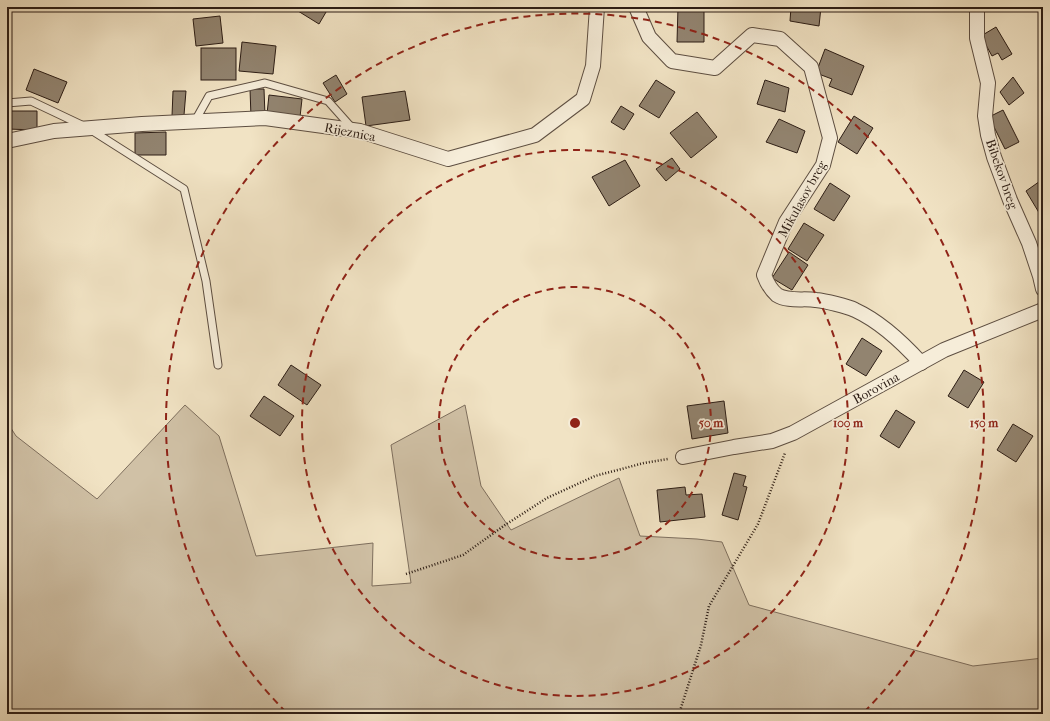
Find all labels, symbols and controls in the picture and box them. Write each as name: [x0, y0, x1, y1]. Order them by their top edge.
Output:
street label: Rijeznica: [323, 120, 378, 144]
street label: Bibekov breg: [983, 137, 1021, 212]
street label: Mikulasov breg: [775, 157, 830, 240]
street label: Borovina: [850, 369, 903, 407]
centre of rings: [568, 416, 582, 430]
text: 50 m: [699, 416, 724, 430]
text: 100 m: [833, 416, 864, 430]
text: 150 m: [970, 416, 999, 430]

